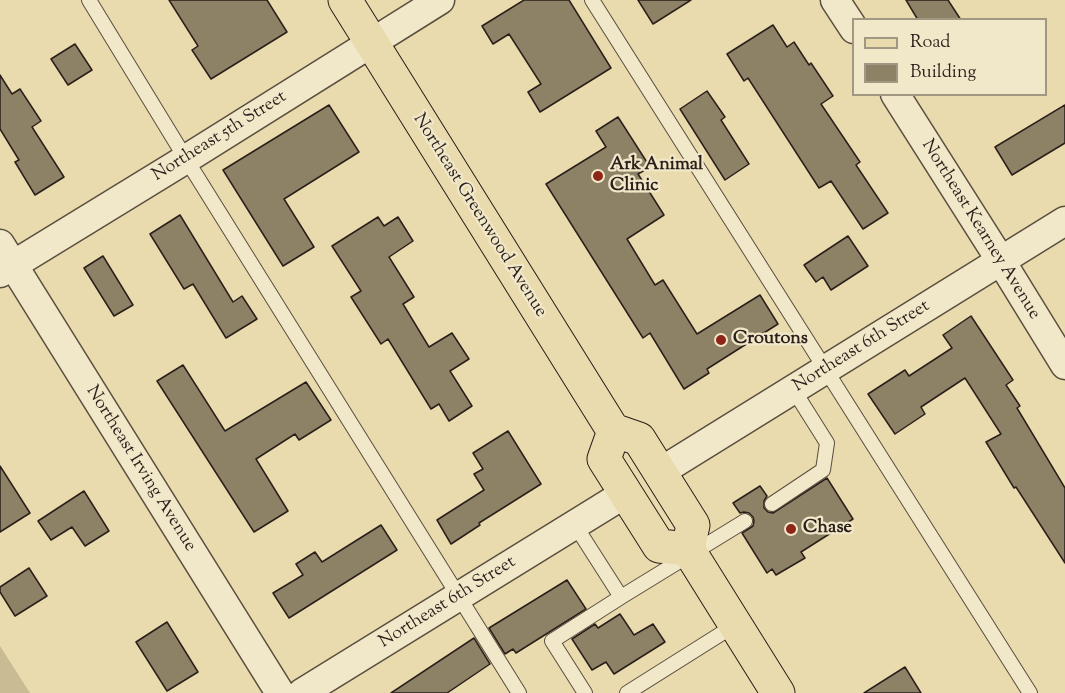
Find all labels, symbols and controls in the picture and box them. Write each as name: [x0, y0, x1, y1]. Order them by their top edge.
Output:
legend: [852, 18, 1047, 96]
text: Road: [910, 30, 950, 56]
text: Building: [910, 60, 976, 86]
street label: Northeast 5th Street: [149, 87, 291, 187]
street label: Northeast Greenwood Avenue: [407, 110, 551, 322]
street label: Northeast Kearney Avenue: [916, 136, 1044, 324]
place label: Ark Animal Clinic: [610, 155, 703, 198]
marker: Ark Animal Clinic: [591, 169, 605, 183]
street label: Northeast 6th Street: [790, 296, 934, 398]
place label: Croutons: [733, 329, 808, 351]
marker: Croutons: [714, 333, 728, 347]
street label: Northeast Irving Avenue: [80, 382, 200, 556]
place label: Chase: [803, 518, 852, 540]
marker: Chase: [784, 522, 798, 536]
street label: Northeast 6th Street: [376, 552, 520, 654]

